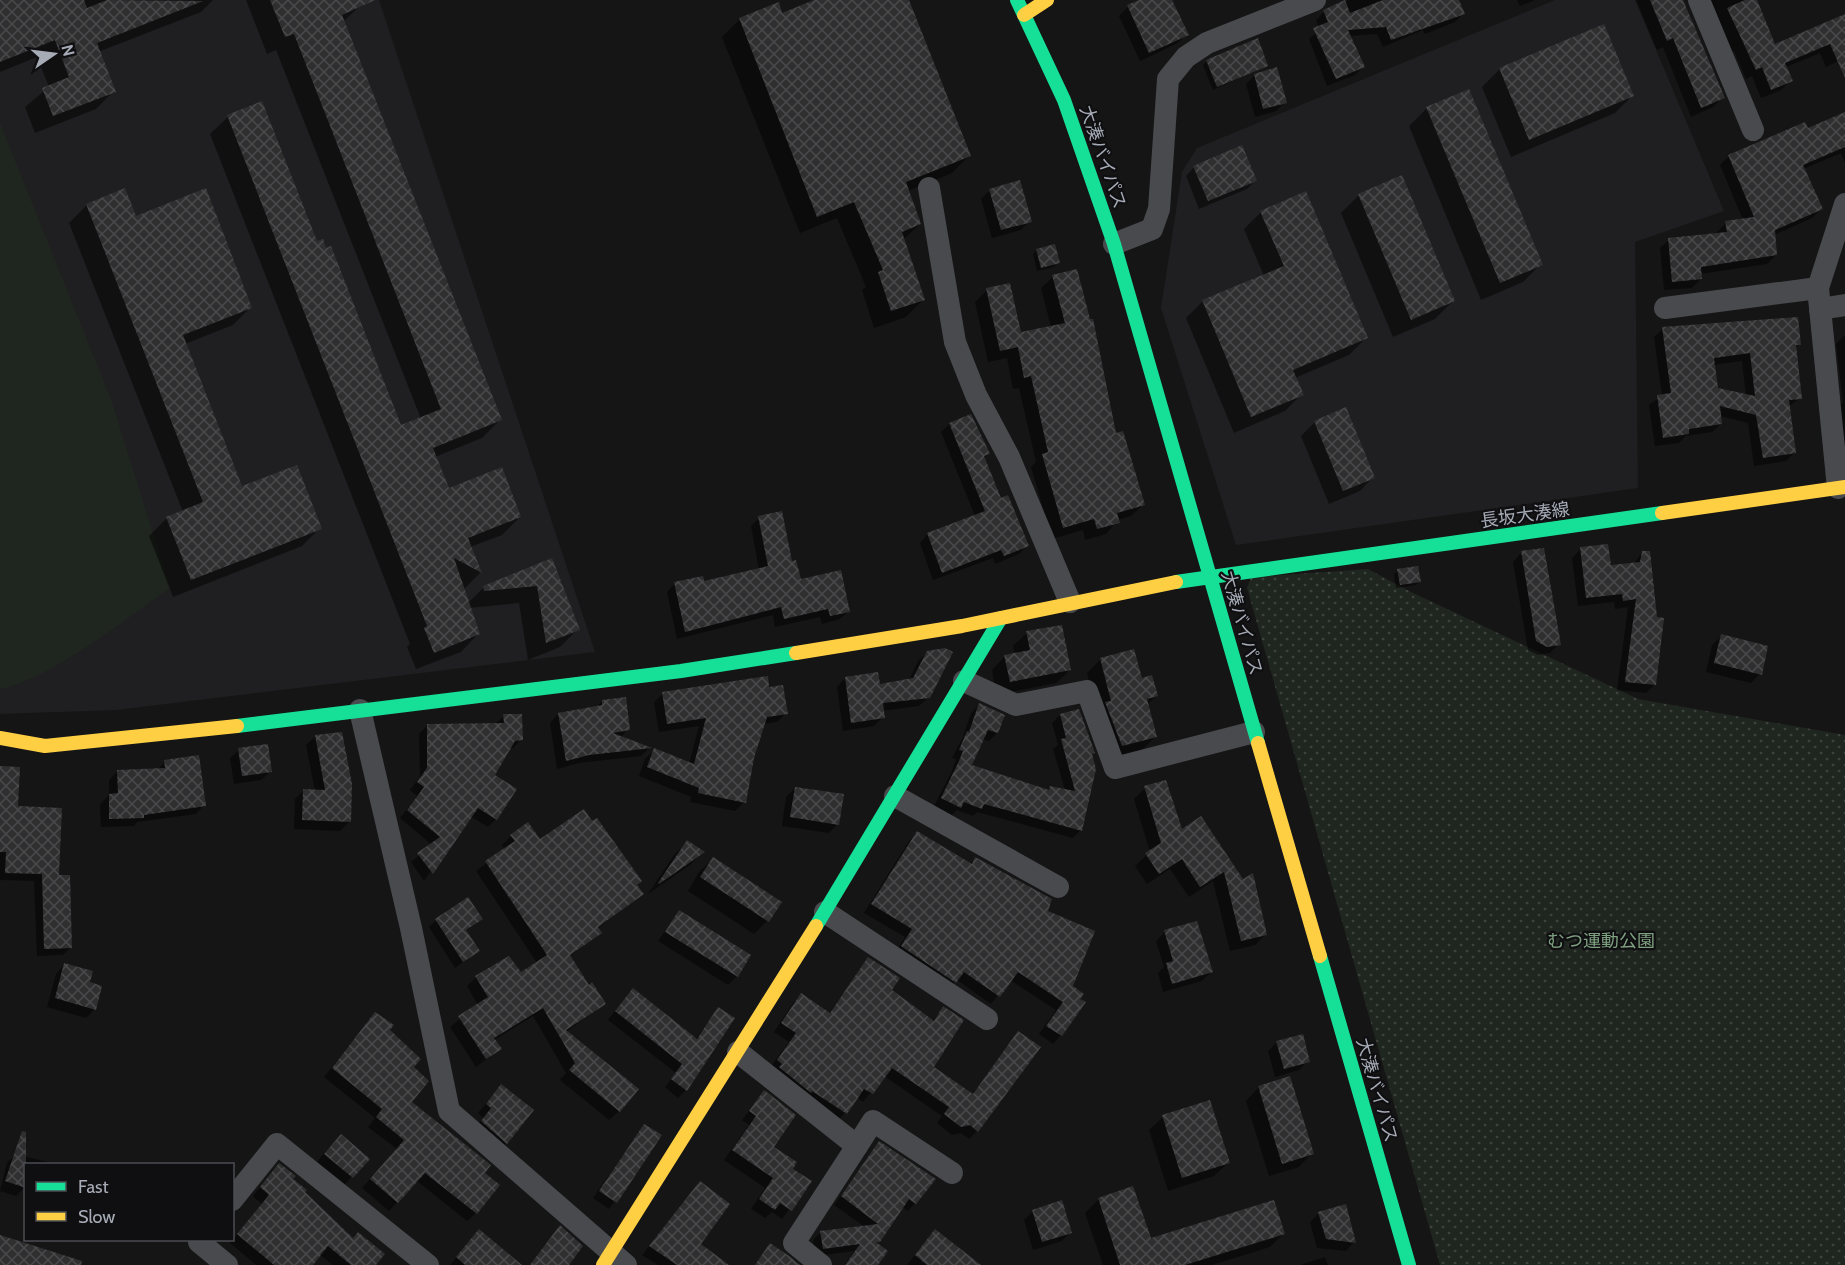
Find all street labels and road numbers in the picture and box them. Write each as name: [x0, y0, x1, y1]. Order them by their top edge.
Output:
street label: 大湊バイパス: [1075, 103, 1131, 211]
street label: 長坂大湊線: [1479, 498, 1571, 532]
street label: 大湊バイパス: [1217, 568, 1267, 678]
street label: 大湊バイパス: [1352, 1035, 1402, 1145]

